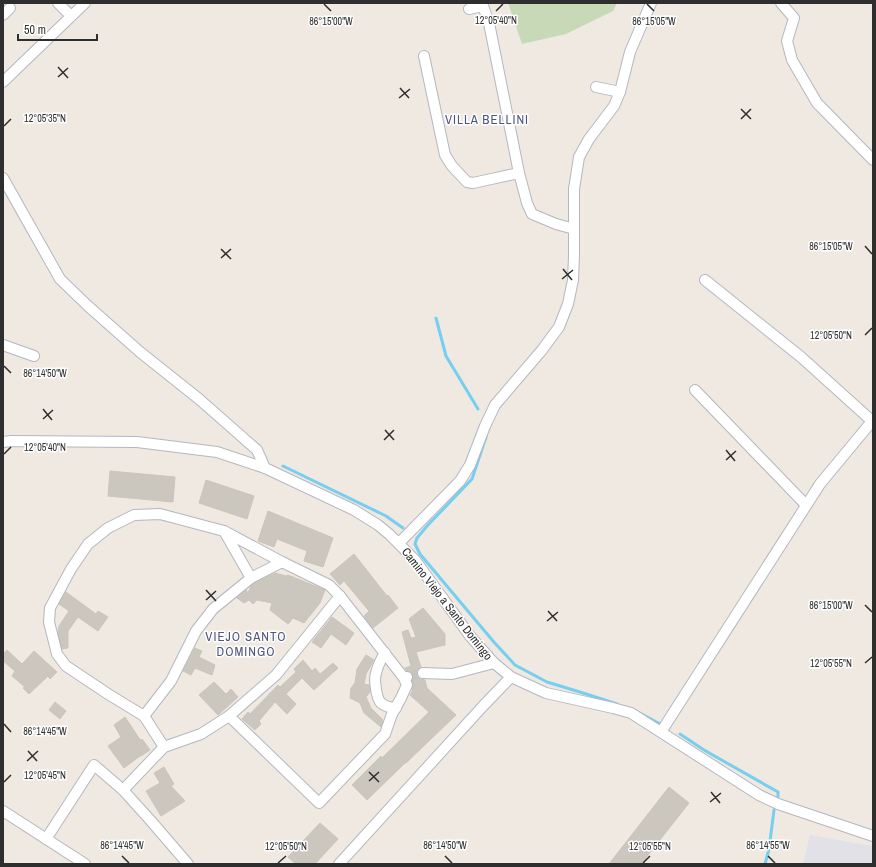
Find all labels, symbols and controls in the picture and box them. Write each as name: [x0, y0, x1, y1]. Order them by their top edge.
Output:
text: 12°05'40"N: [475, 14, 517, 27]
text: 86°15'00"W: [309, 15, 353, 28]
text: 86°15'05"W: [632, 15, 676, 28]
scale bar: [18, 16, 97, 42]
text: 50 m: [24, 22, 46, 38]
district label: VILLA BELLINI: [445, 111, 529, 128]
text: 12°05'35"N: [24, 112, 66, 125]
text: 86°15'05"W: [809, 240, 853, 253]
text: 12°05'50"N: [810, 329, 852, 342]
text: 86°14'50"W: [23, 367, 67, 380]
text: 12°05'40"N: [24, 441, 66, 454]
street label: Camino Viejo a Santo Domingo: [398, 544, 496, 664]
text: 86°15'00"W: [809, 599, 853, 612]
district label: VIEJO SANTO DOMINGO: [205, 628, 287, 660]
text: 12°05'55"N: [810, 657, 852, 670]
text: 86°14'45"W: [23, 725, 67, 738]
text: 12°05'45"N: [24, 769, 66, 782]
text: 86°14'45"W: [100, 839, 144, 852]
text: 86°14'50"W: [423, 839, 467, 852]
text: 86°14'55"W: [746, 839, 790, 852]
text: 12°05'50"N: [265, 840, 307, 853]
text: 12°05'55"N: [629, 840, 671, 853]

